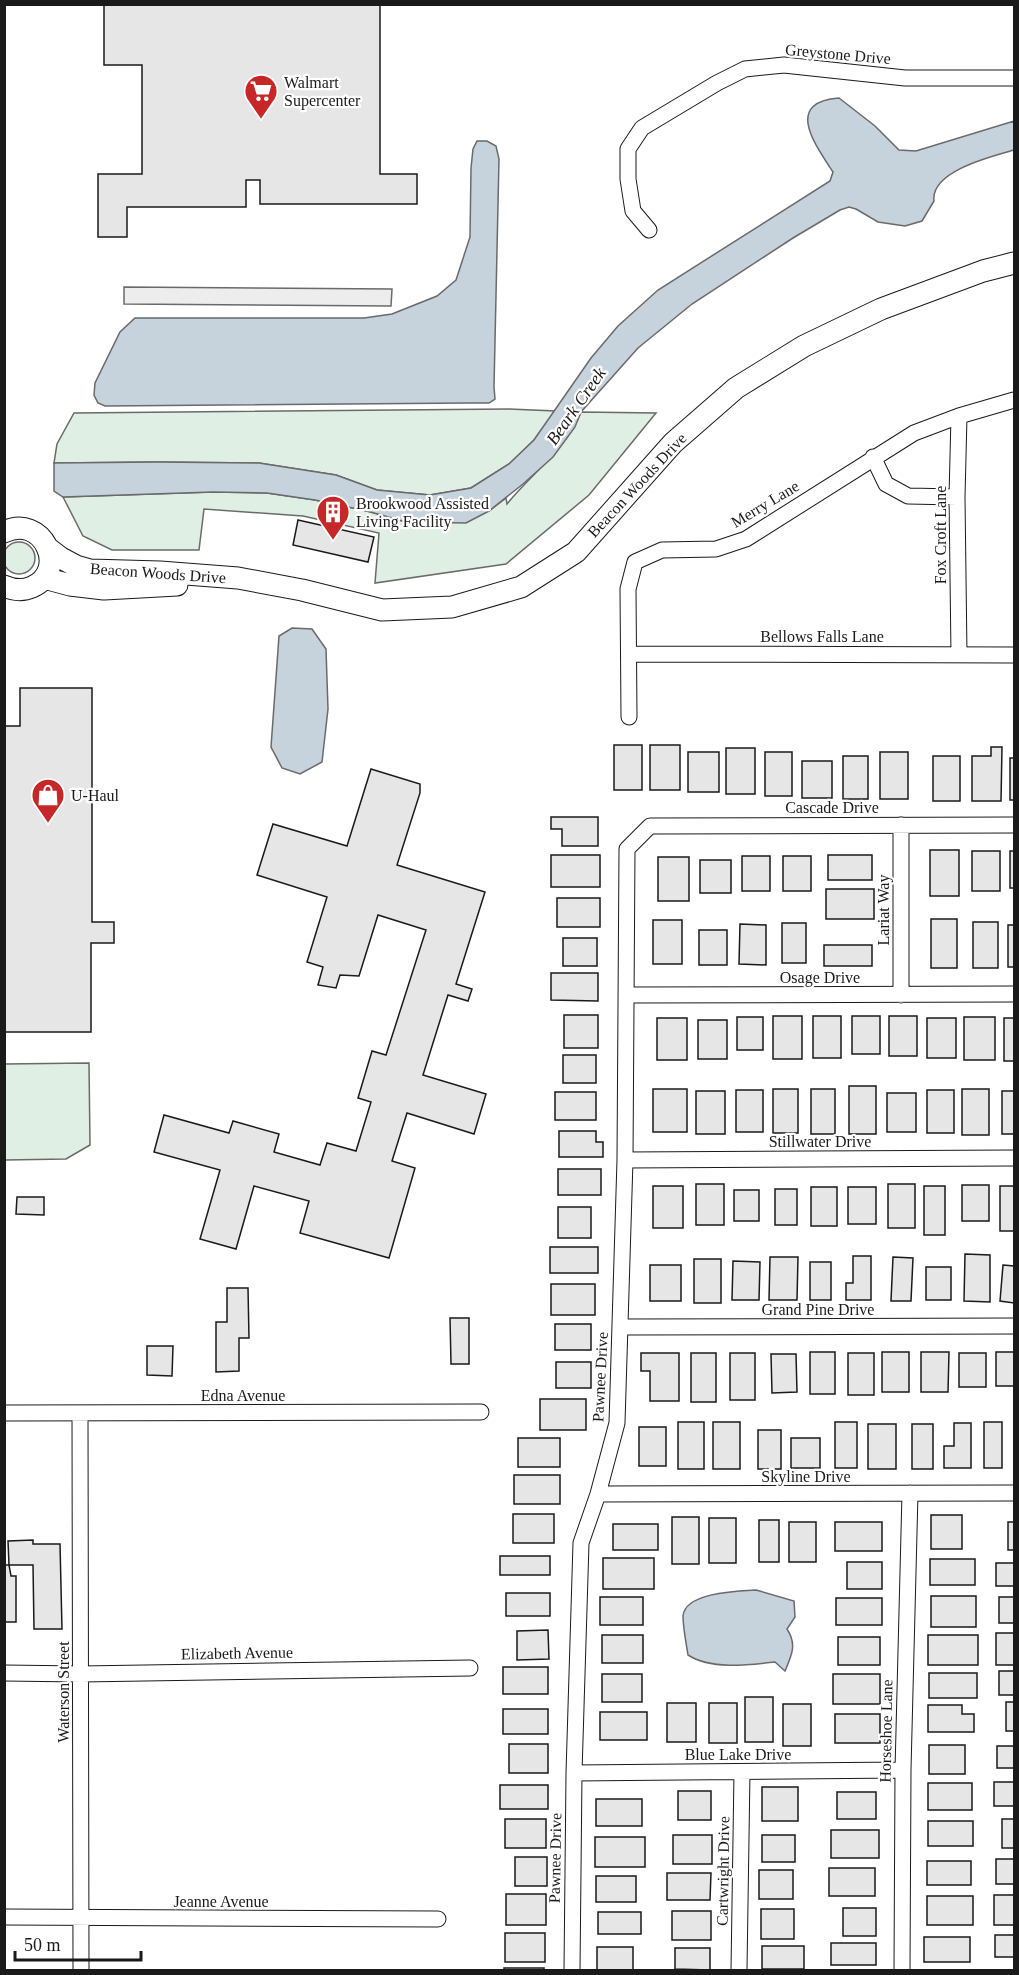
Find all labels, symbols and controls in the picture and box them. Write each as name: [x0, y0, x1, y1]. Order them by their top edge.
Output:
street label: Greystone Drive: [784, 41, 892, 68]
supermarket icon: Walmart Supercenter: [243, 73, 279, 120]
place label: Walmart Supercenter: [284, 74, 361, 110]
water label: Beark Creek: [542, 363, 611, 449]
street label: Beacon Woods Drive: [584, 429, 690, 541]
street label: Merry Lane: [728, 477, 802, 532]
street label: Fox Croft Lane: [932, 486, 949, 584]
building icon: Brookwood Assisted Living Facility: [315, 494, 351, 541]
place label: Brookwood Assisted Living Facility: [356, 495, 489, 531]
street label: Beacon Woods Drive: [89, 560, 227, 586]
street label: Bellows Falls Lane: [760, 628, 884, 645]
shop icon: U-Haul: [30, 777, 66, 824]
place label: U-Haul: [71, 787, 120, 804]
street label: Cascade Drive: [785, 799, 879, 816]
street label: Lariat Way: [875, 875, 893, 945]
street label: Osage Drive: [780, 969, 860, 987]
street label: Stillwater Drive: [769, 1133, 871, 1150]
street label: Grand Pine Drive: [762, 1301, 874, 1318]
street label: Pawnee Drive: [589, 1332, 611, 1422]
street label: Edna Avenue: [201, 1387, 285, 1404]
street label: Skyline Drive: [761, 1468, 851, 1486]
street label: Waterson Street: [55, 1641, 72, 1743]
street label: Elizabeth Avenue: [181, 1644, 293, 1662]
street label: Horseshoe Lane: [877, 1679, 895, 1783]
street label: Blue Lake Drive: [685, 1746, 791, 1763]
street label: Pawnee Drive: [546, 1813, 564, 1903]
street label: Cartwright Drive: [714, 1816, 733, 1926]
street label: Jeanne Avenue: [173, 1893, 269, 1910]
scale bar: [15, 1924, 141, 1962]
text: 50 m: [24, 1935, 61, 1955]

